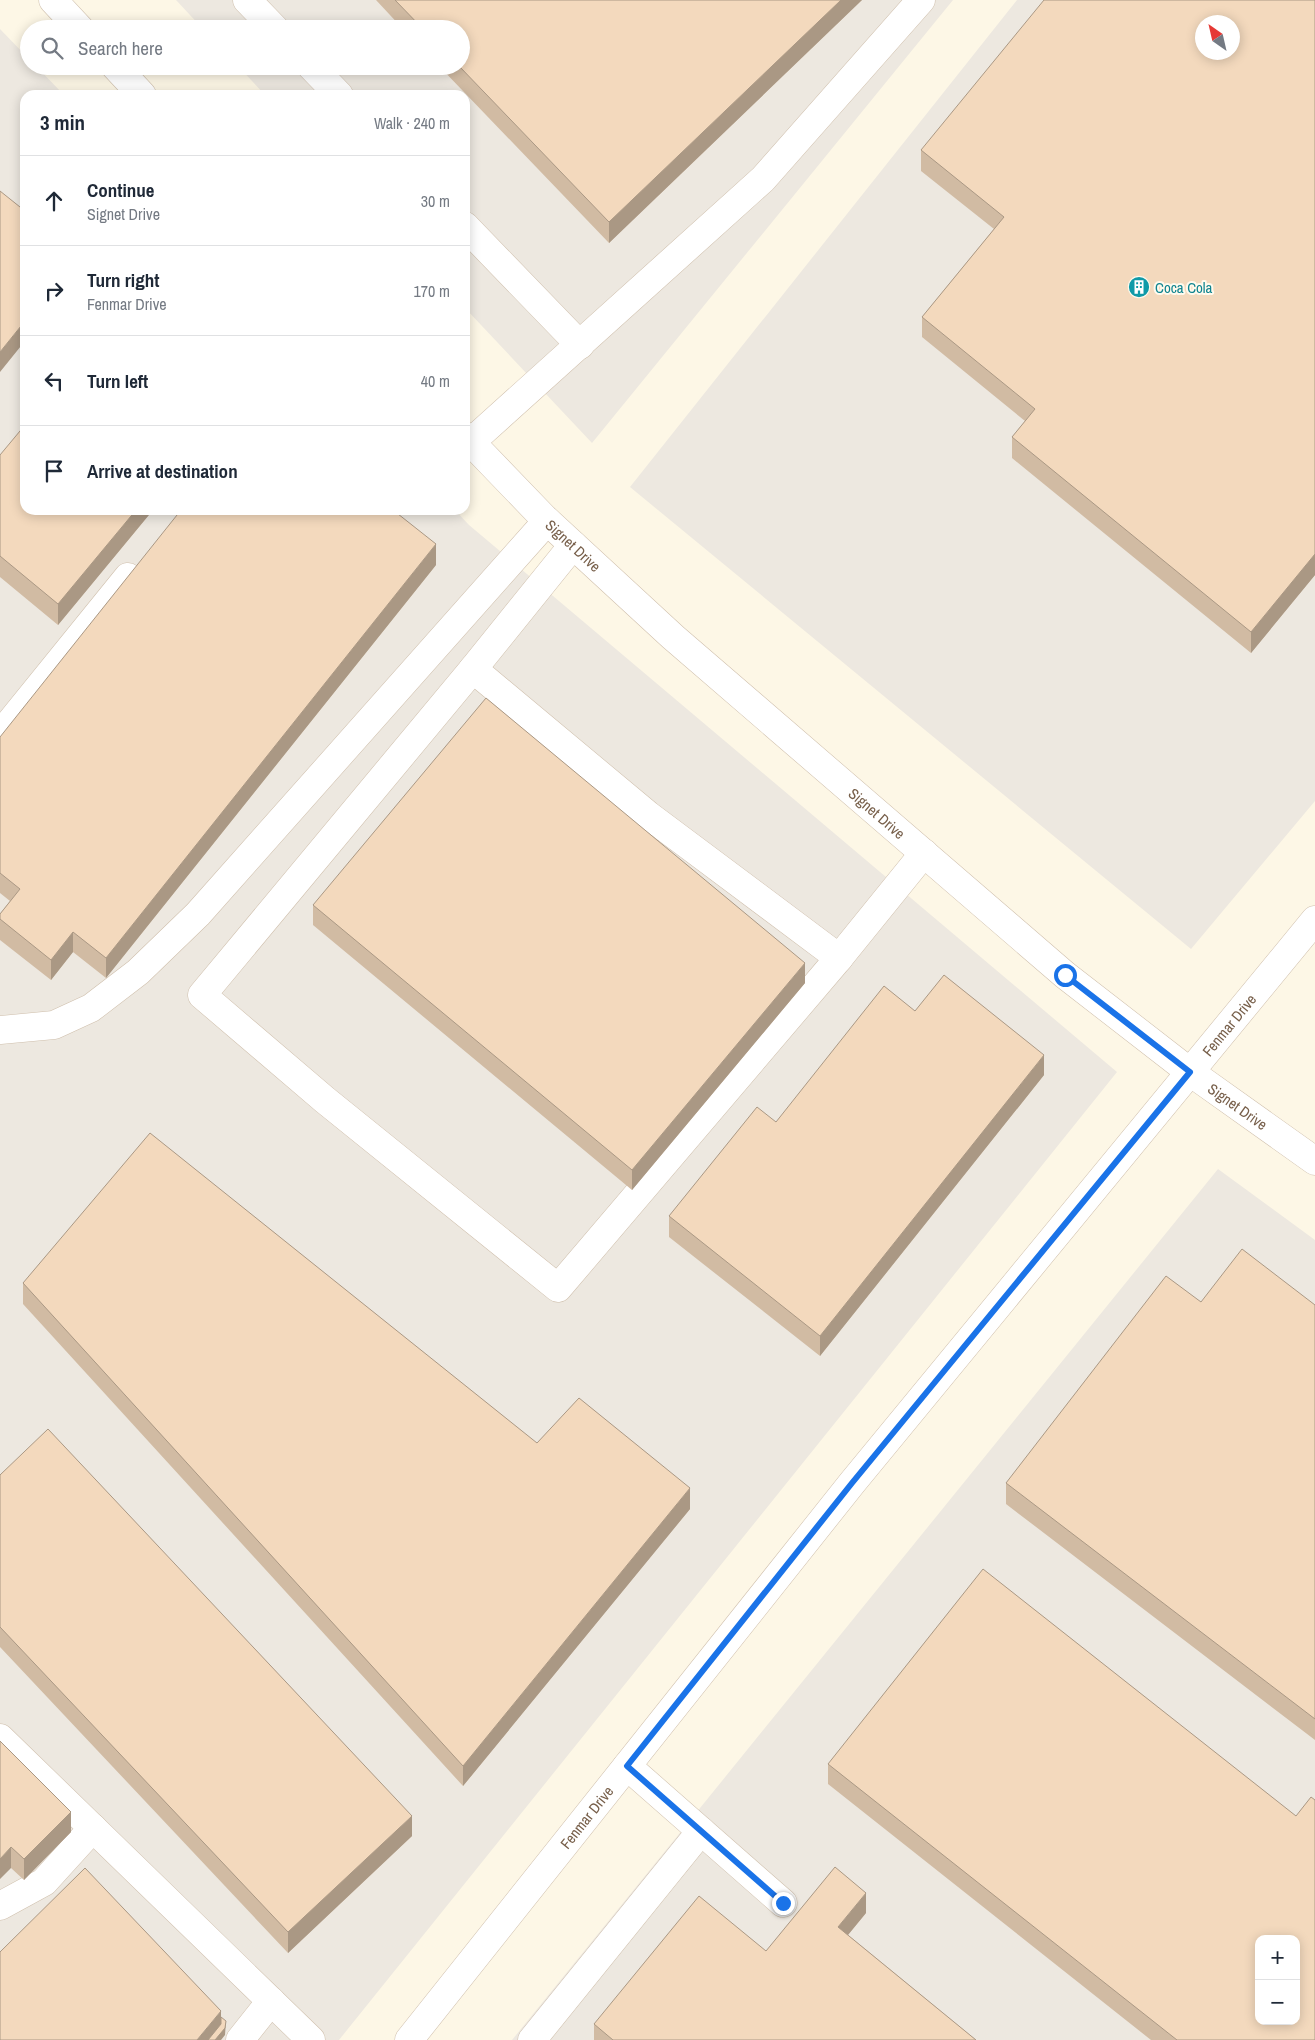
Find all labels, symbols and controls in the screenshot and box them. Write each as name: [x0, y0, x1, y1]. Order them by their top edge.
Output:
north arrow: [1195, 15, 1240, 60]
search box: [20, 20, 470, 75]
icon: search: [38, 34, 66, 62]
text: Search here: [78, 35, 163, 61]
text: 3 min: [40, 108, 85, 137]
text: Walk · 240 m: [374, 112, 450, 134]
text: Continue: [87, 177, 155, 203]
icon: ahead: [40, 187, 68, 215]
text: 30 m: [421, 190, 450, 212]
text: Signet Drive: [87, 203, 160, 225]
text: Turn right: [87, 267, 159, 293]
building icon: Coca Cola: [1127, 275, 1151, 299]
icon: right: [40, 277, 68, 305]
place label: Coca Cola: [1155, 277, 1213, 298]
text: 170 m: [414, 280, 450, 302]
text: Fenmar Drive: [87, 293, 167, 315]
icon: left: [40, 367, 68, 395]
text: Turn left: [87, 368, 148, 394]
text: 40 m: [421, 370, 450, 392]
icon: arrive: [40, 457, 68, 485]
text: Arrive at destination: [87, 458, 238, 484]
street label: Signet Drive: [541, 514, 606, 576]
street label: Signet Drive: [844, 783, 910, 843]
route start: [1054, 964, 1077, 987]
street label: Fenmar Drive: [1197, 989, 1261, 1060]
street label: Signet Drive: [1204, 1078, 1272, 1135]
street label: Fenmar Drive: [555, 1781, 618, 1853]
route end: [772, 1892, 795, 1915]
map controls: [1255, 1935, 1300, 2025]
button: +: [1255, 1935, 1300, 1980]
button: −: [1255, 1980, 1300, 2025]

